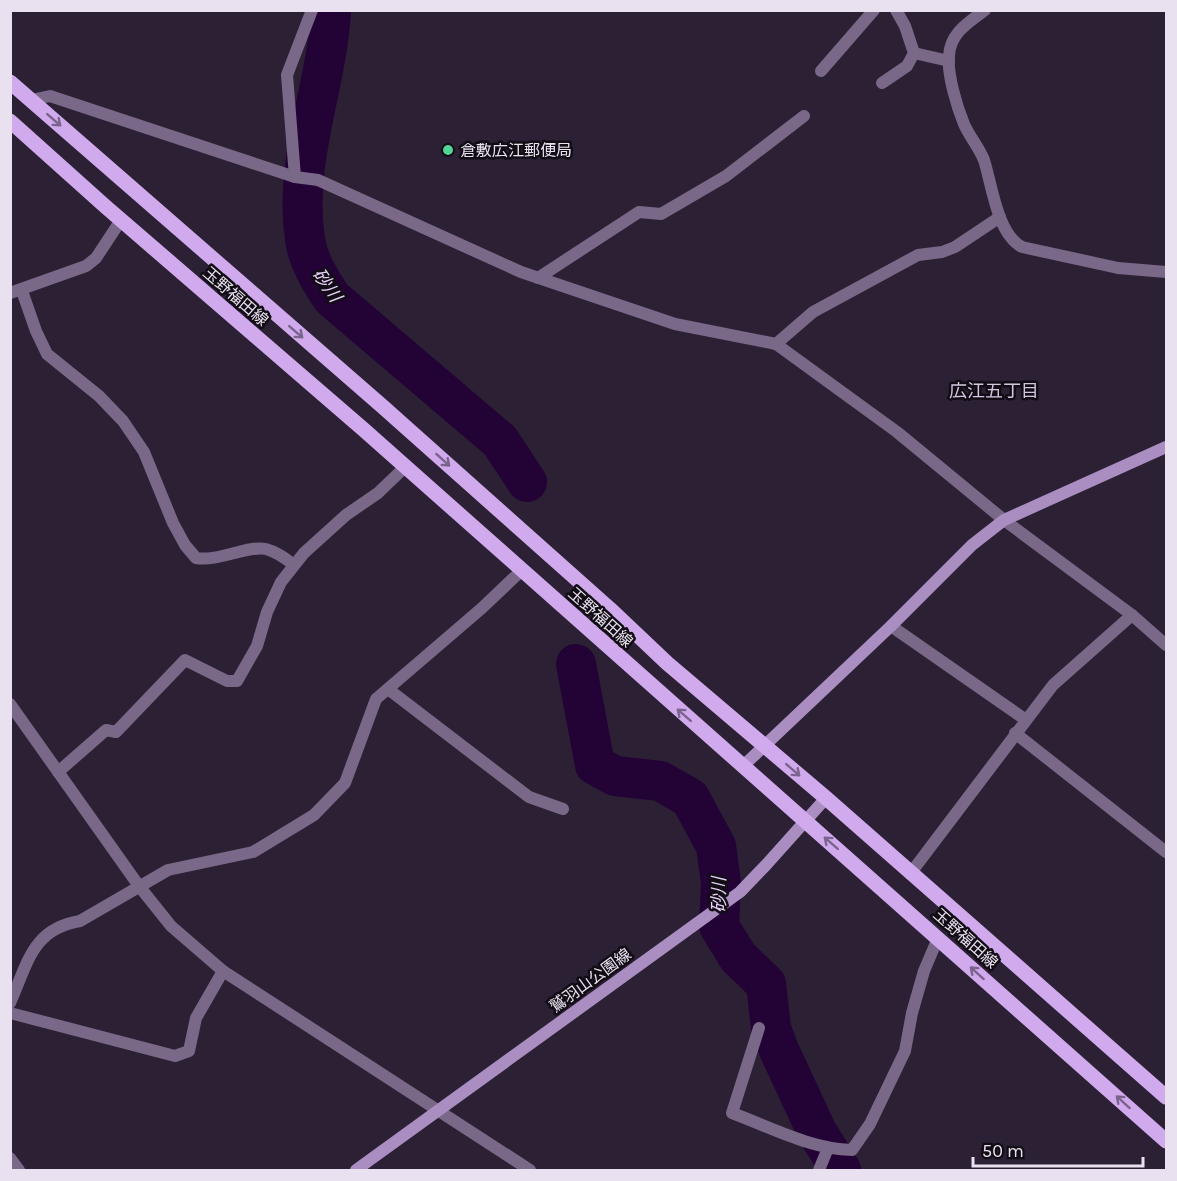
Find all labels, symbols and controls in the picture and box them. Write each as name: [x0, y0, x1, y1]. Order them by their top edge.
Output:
one-way arrow: [46, 113, 61, 127]
place label: 倉敷広江郵便局: [460, 141, 572, 160]
marker: 倉敷広江郵便局: [441, 143, 455, 157]
street label: 玉野福田線: [199, 263, 272, 330]
water label: 砂川: [308, 264, 347, 308]
one-way arrow: [288, 325, 304, 338]
district label: 広江五丁目: [949, 380, 1039, 402]
one-way arrow: [435, 453, 450, 467]
street label: 玉野福田線: [565, 584, 637, 651]
one-way arrow: [677, 708, 692, 722]
one-way arrow: [785, 763, 800, 777]
one-way arrow: [824, 836, 839, 850]
water label: 砂川: [708, 875, 730, 913]
street label: 玉野福田線: [930, 905, 1002, 972]
street label: 鷲羽山公園線: [546, 945, 635, 1016]
one-way arrow: [970, 966, 985, 980]
one-way arrow: [1116, 1095, 1131, 1109]
scale bar: [973, 1130, 1142, 1168]
text: 50 m: [982, 1140, 1024, 1162]

